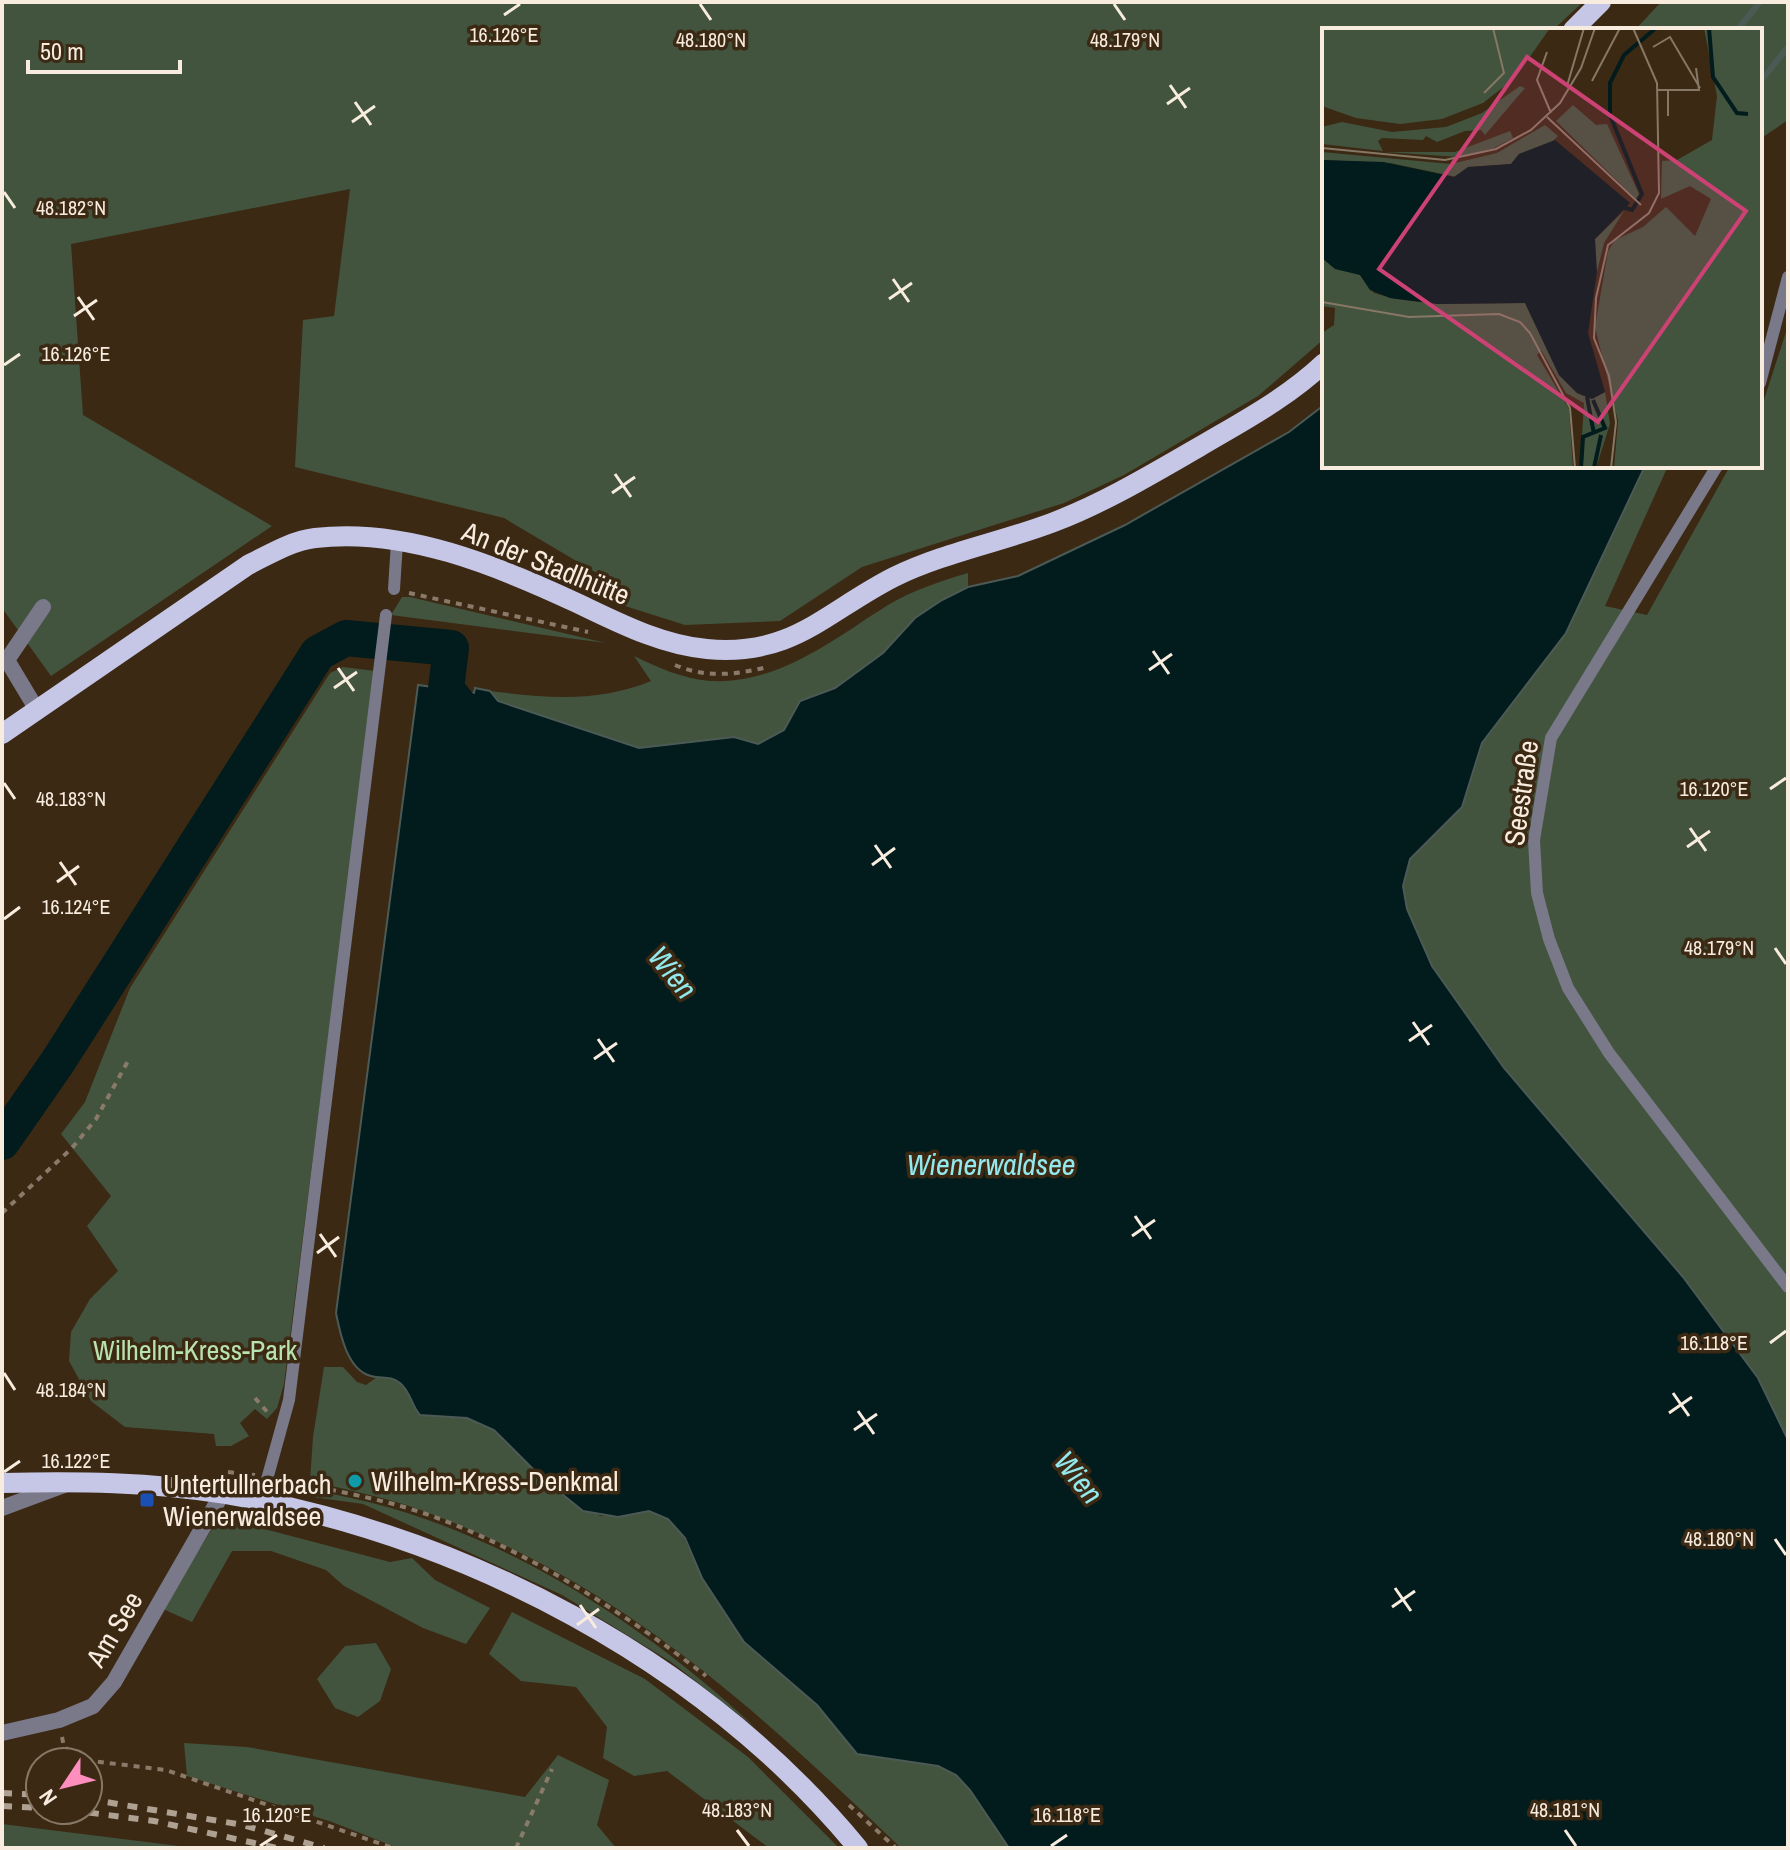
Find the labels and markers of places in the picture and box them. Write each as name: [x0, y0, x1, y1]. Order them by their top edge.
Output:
place label: Wilhelm-Kress-Denkmal: [371, 1462, 618, 1500]
place label: Untertullnerbach Wienerwaldsee: [163, 1465, 331, 1535]
marker: Wilhelm-Kress-Denkmal: [346, 1472, 364, 1490]
marker: Untertullnerbach Wienerwaldsee: [138, 1491, 156, 1509]

